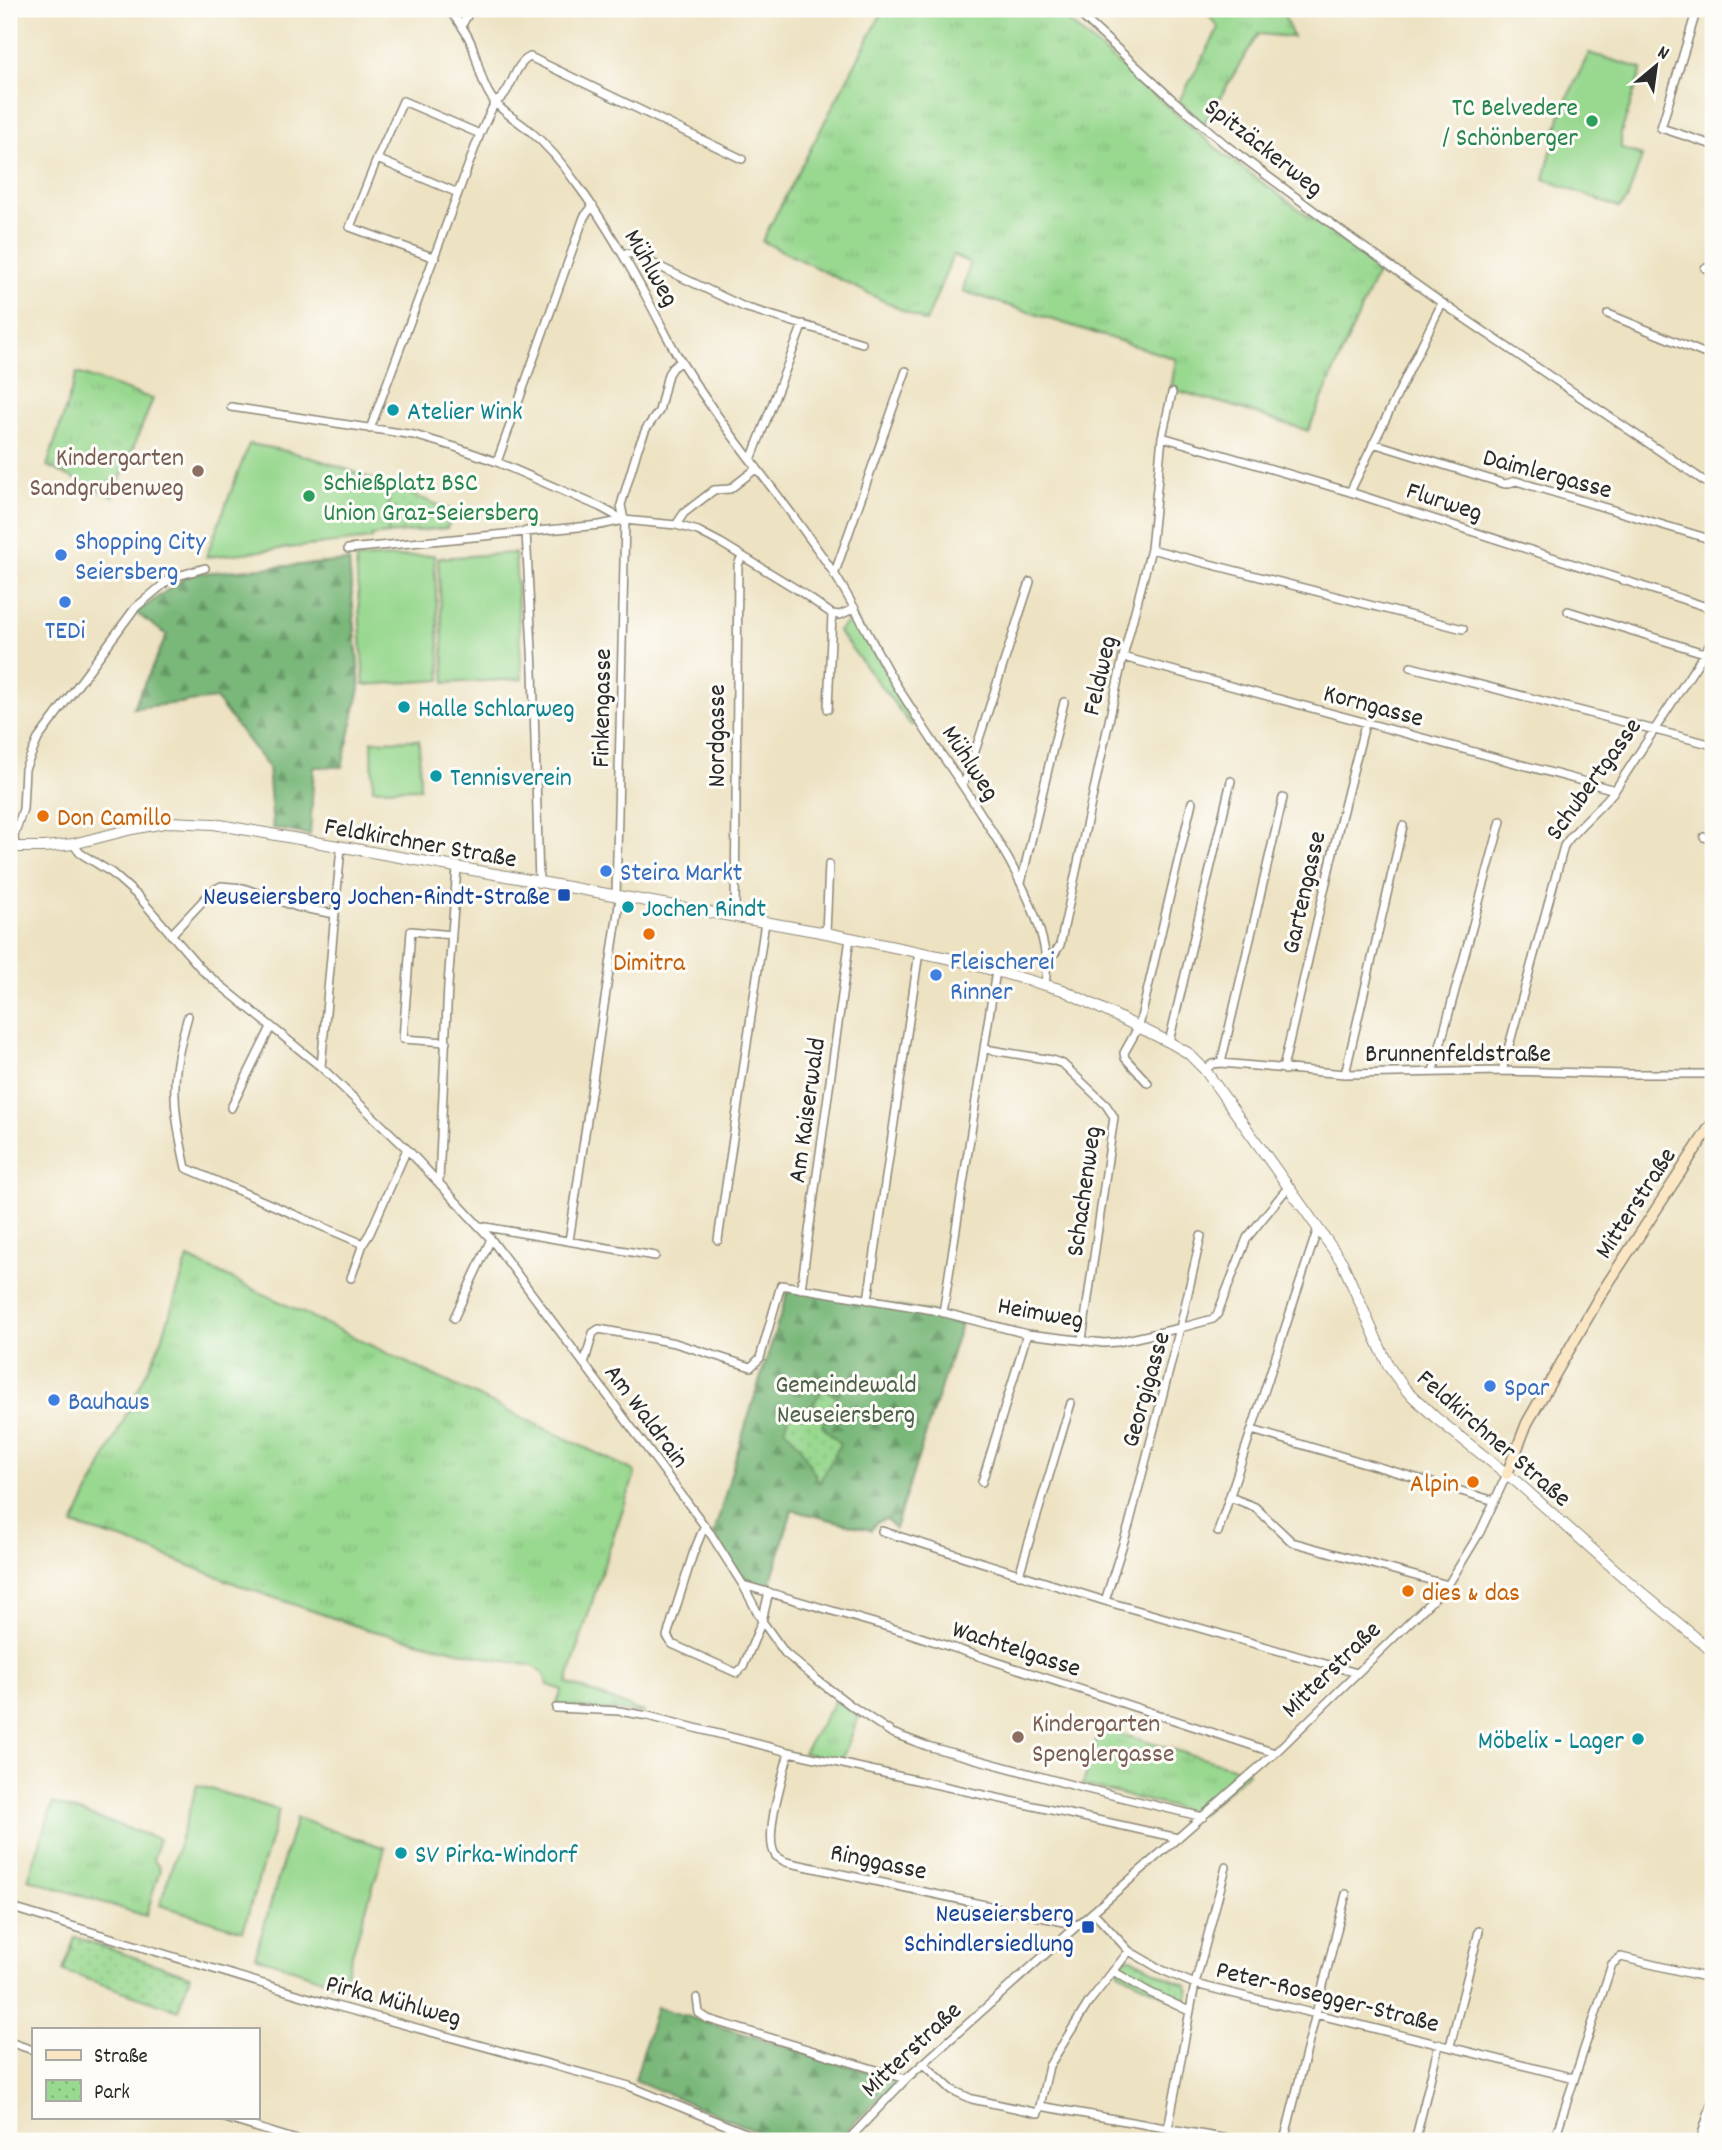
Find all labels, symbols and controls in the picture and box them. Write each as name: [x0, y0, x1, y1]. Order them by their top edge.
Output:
north arrow: [1620, 32, 1690, 102]
text: N: [1652, 40, 1673, 68]
street label: Spitzäckerweg: [1195, 90, 1330, 207]
place label: TC Belvedere / Schönberger: [1442, 91, 1578, 158]
marker: TC Belvedere / Schönberger: [1584, 113, 1600, 129]
street label: Mühlweg: [613, 223, 687, 314]
place label: Atelier Wink: [407, 395, 523, 432]
marker: Atelier Wink: [385, 402, 401, 418]
street label: Daimlergasse: [1478, 440, 1616, 510]
place label: Kindergarten Sandgrubenweg: [30, 441, 184, 508]
marker: Kindergarten Sandgrubenweg: [190, 463, 206, 479]
place label: Schießplatz BSC Union Graz-Seiersberg: [323, 466, 539, 533]
street label: Flurweg: [1401, 474, 1487, 533]
marker: Schießplatz BSC Union Graz-Seiersberg: [301, 488, 317, 504]
place label: Shopping City Seiersberg: [75, 525, 206, 592]
marker: Shopping City Seiersberg: [53, 547, 69, 563]
marker: TEDi: [57, 594, 73, 610]
place label: TEDi: [45, 614, 85, 651]
street label: Feldweg: [1074, 632, 1129, 719]
street label: Finkengasse: [584, 648, 623, 768]
street label: Korngasse: [1319, 676, 1427, 738]
street label: Nordgasse: [700, 684, 737, 788]
place label: Halle Schlarweg: [418, 692, 575, 729]
marker: Halle Schlarweg: [396, 699, 412, 715]
street label: Schubertgasse: [1538, 711, 1652, 849]
street label: Mühlweg: [931, 719, 1007, 809]
place label: Tennisverein: [450, 761, 572, 798]
marker: Tennisverein: [428, 768, 444, 784]
place label: Don Camillo: [57, 801, 172, 838]
marker: Don Camillo: [35, 808, 51, 824]
street label: Feldkirchner Straße: [321, 809, 519, 880]
street label: Gartengasse: [1273, 828, 1337, 958]
place label: Steira Markt: [620, 856, 743, 893]
marker: Steira Markt: [598, 863, 614, 879]
place label: Neuseiersberg Jochen-Rindt-Straße: [203, 880, 550, 917]
marker: Neuseiersberg Jochen-Rindt-Straße: [556, 887, 572, 903]
place label: Jochen Rindt: [642, 892, 766, 929]
marker: Jochen Rindt: [620, 899, 636, 915]
marker: Dimitra: [641, 926, 657, 942]
place label: Fleischerei Rinner: [950, 945, 1055, 1012]
place label: Dimitra: [613, 946, 686, 983]
marker: Fleischerei Rinner: [928, 967, 944, 983]
street label: Am Kaiserwald: [780, 1035, 837, 1186]
street label: Brunnenfeldstraße: [1365, 1037, 1551, 1074]
street label: Schachenweg: [1058, 1124, 1113, 1259]
street label: Mitterstraße: [1587, 1141, 1687, 1267]
street label: Heimweg: [994, 1289, 1086, 1340]
street label: Georgigasse: [1113, 1328, 1182, 1452]
street label: Am Waldrain: [594, 1357, 697, 1477]
street label: Feldkirchner Straße: [1407, 1362, 1578, 1517]
park label: Gemeindewald Neuseiersberg: [775, 1368, 917, 1435]
place label: Spar: [1504, 1371, 1550, 1408]
marker: Spar: [1482, 1378, 1498, 1394]
place label: Bauhaus: [68, 1385, 150, 1422]
marker: Bauhaus: [46, 1392, 62, 1408]
place label: Alpin: [1410, 1467, 1459, 1504]
marker: Alpin: [1465, 1474, 1481, 1490]
place label: dies & das: [1422, 1576, 1520, 1613]
marker: dies & das: [1400, 1583, 1416, 1599]
street label: Wachtelgasse: [947, 1612, 1085, 1689]
street label: Mitterstraße: [1274, 1613, 1391, 1728]
place label: Kindergarten Spenglergasse: [1032, 1707, 1174, 1774]
place label: Möbelix - Lager: [1478, 1724, 1624, 1761]
marker: Kindergarten Spenglergasse: [1010, 1729, 1026, 1745]
marker: Möbelix - Lager: [1630, 1731, 1646, 1747]
street label: Ringgasse: [827, 1835, 930, 1892]
place label: SV Pirka-Windorf: [415, 1838, 578, 1875]
marker: SV Pirka-Windorf: [393, 1845, 409, 1861]
place label: Neuseiersberg Schindlersiedlung: [904, 1897, 1074, 1964]
marker: Neuseiersberg Schindlersiedlung: [1080, 1919, 1096, 1935]
street label: Peter-Rosegger-Straße: [1212, 1953, 1443, 2044]
street label: Pirka Mühlweg: [321, 1967, 465, 2038]
street label: Mitterstraße: [854, 1994, 971, 2107]
legend: [32, 2028, 259, 2118]
text: Straße: [94, 2043, 148, 2073]
text: Park: [94, 2079, 130, 2109]

